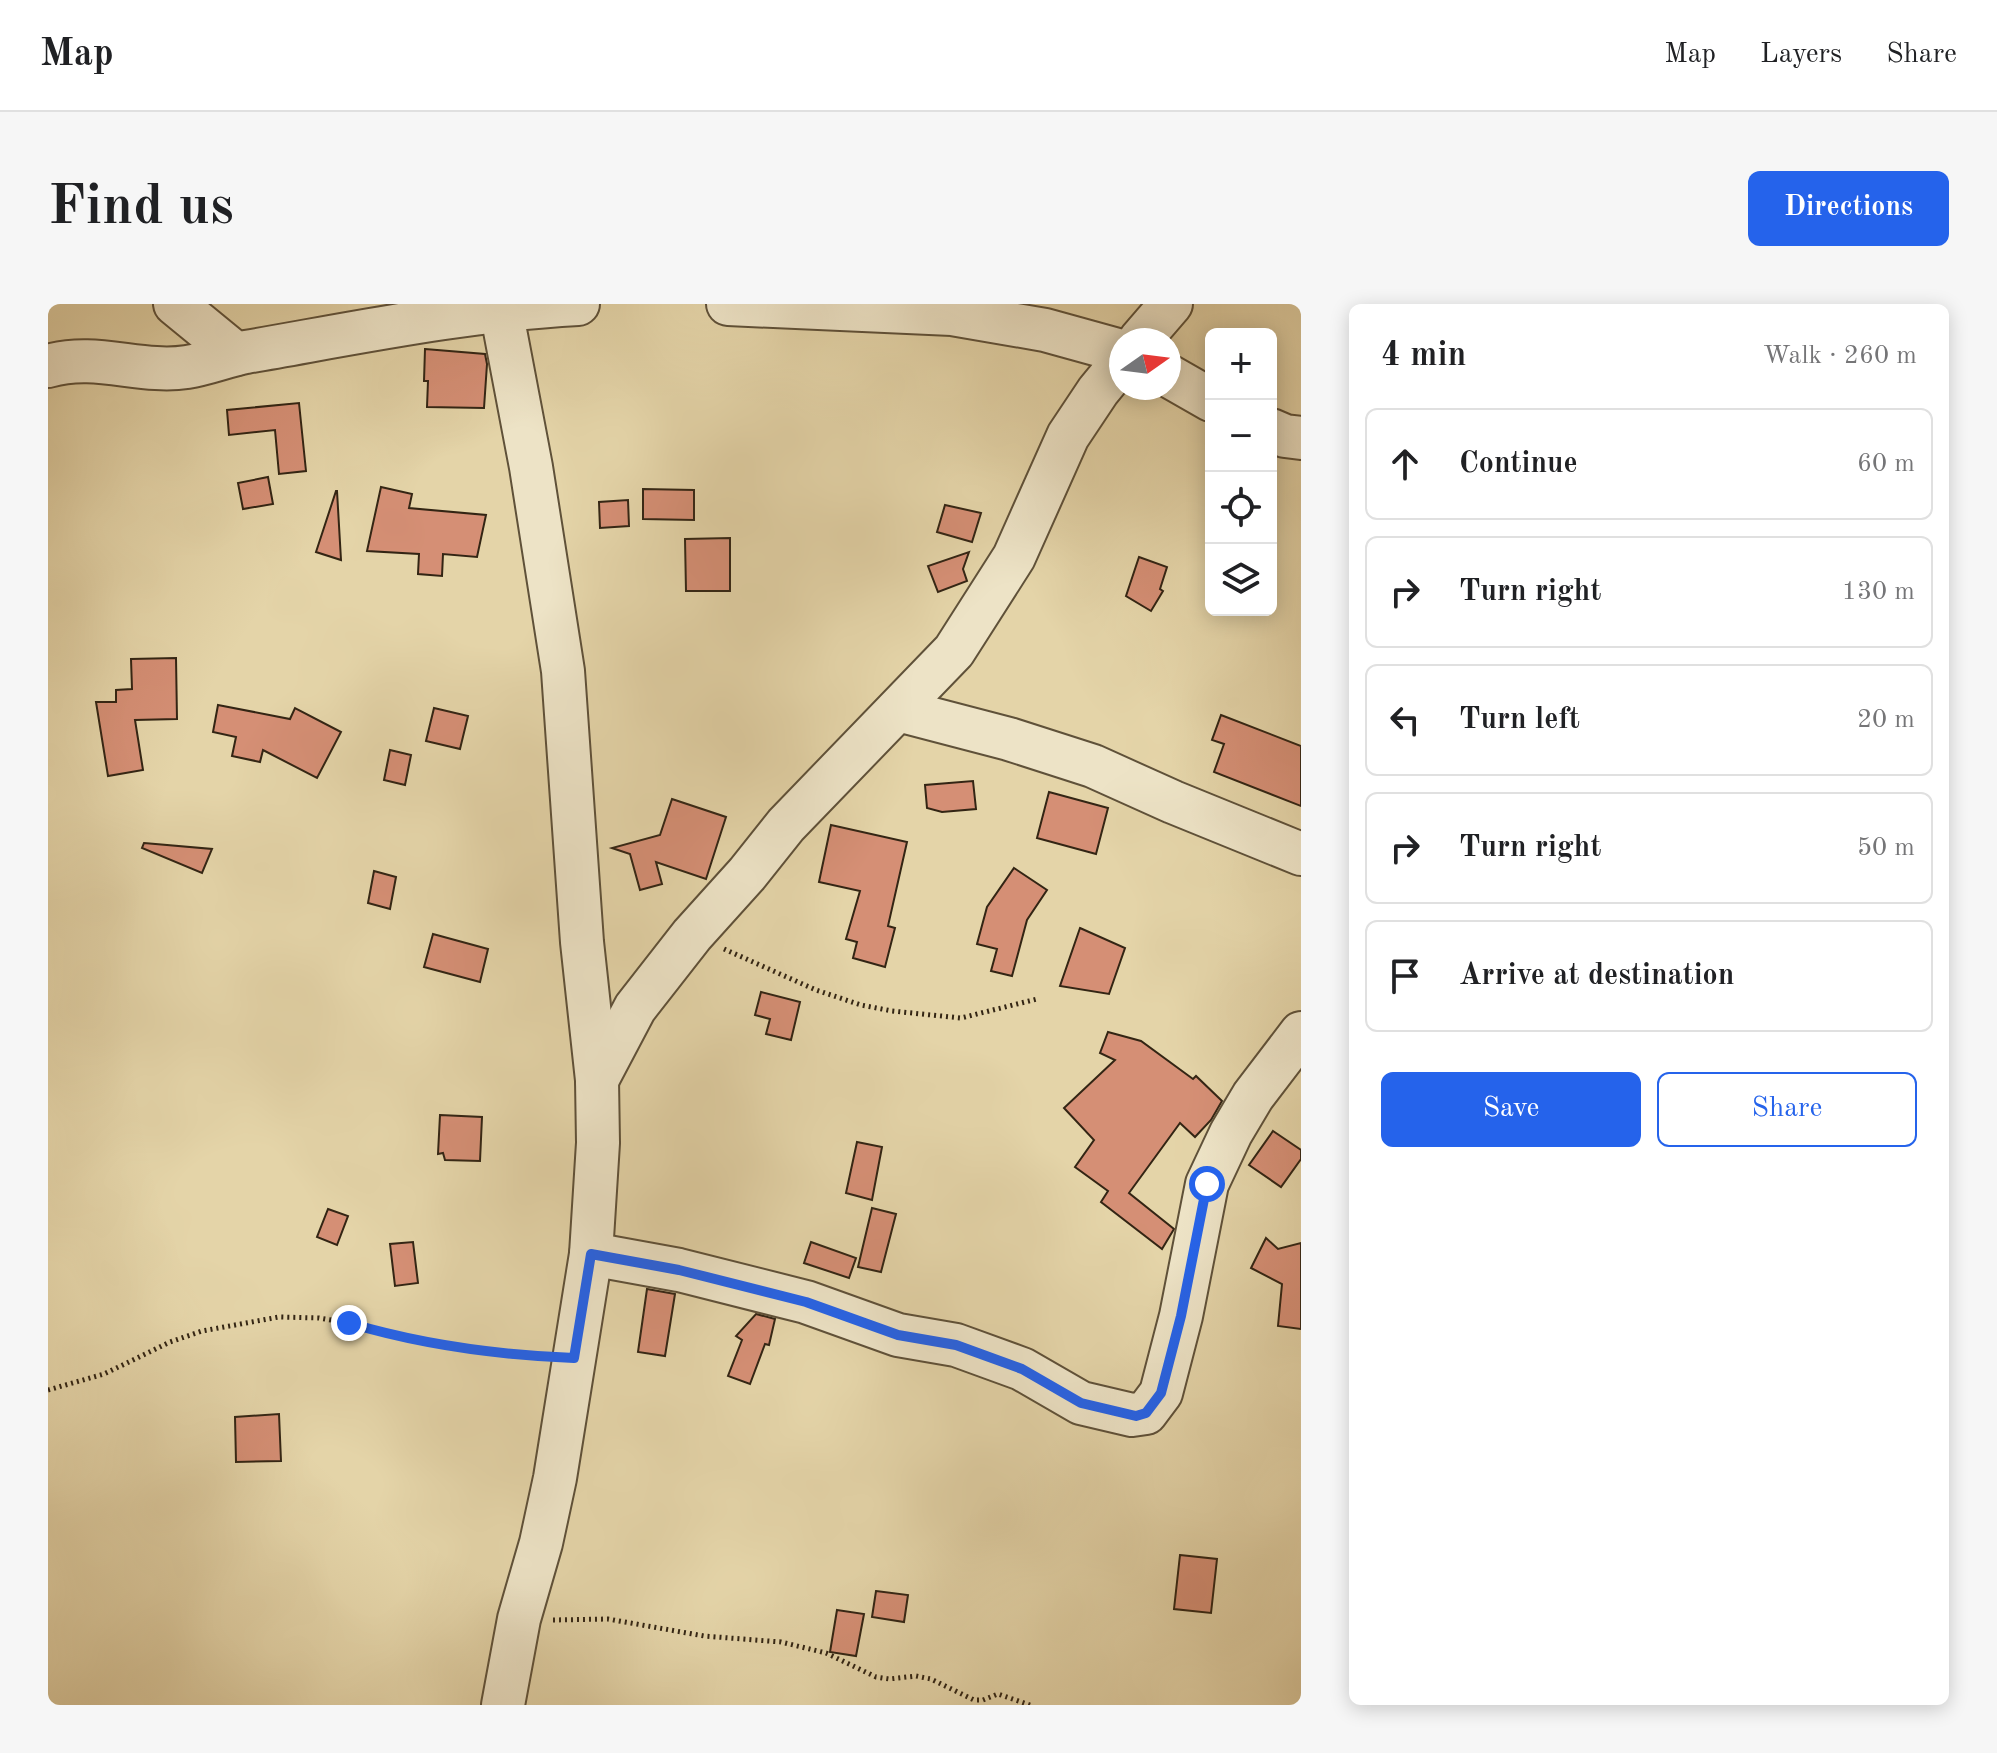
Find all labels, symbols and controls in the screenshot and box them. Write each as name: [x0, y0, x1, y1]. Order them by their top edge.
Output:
text: Map: [40, 36, 114, 74]
text: Map: [1664, 41, 1716, 69]
text: Layers: [1760, 41, 1842, 69]
text: Share: [1886, 41, 1957, 69]
button: Directions: [1748, 171, 1949, 246]
text: Find us: [48, 180, 234, 236]
north arrow: [1109, 328, 1181, 400]
map controls: [1205, 328, 1277, 616]
button: +: [1205, 328, 1277, 400]
text: 4 min: [1381, 339, 1466, 373]
text: Walk · 260 m: [1763, 343, 1917, 369]
button: −: [1205, 400, 1277, 472]
icon: ahead: [1383, 442, 1427, 486]
text: Continue: [1459, 449, 1578, 479]
text: 60 m: [1857, 451, 1915, 477]
button: locate: [1205, 472, 1277, 544]
button: layers: [1205, 544, 1277, 616]
icon: right: [1383, 570, 1427, 614]
text: Turn right: [1459, 577, 1601, 607]
text: 130 m: [1842, 579, 1915, 605]
icon: left: [1383, 698, 1427, 742]
text: Turn left: [1459, 705, 1580, 735]
text: 20 m: [1857, 707, 1915, 733]
icon: right: [1383, 826, 1427, 870]
text: Turn right: [1459, 833, 1601, 863]
text: 50 m: [1857, 835, 1915, 861]
icon: arrive: [1383, 954, 1427, 998]
text: Arrive at destination: [1459, 961, 1734, 991]
button: Save: [1381, 1072, 1641, 1147]
button: Share: [1657, 1072, 1917, 1147]
route start: [1189, 1166, 1225, 1202]
route end: [331, 1305, 367, 1341]

